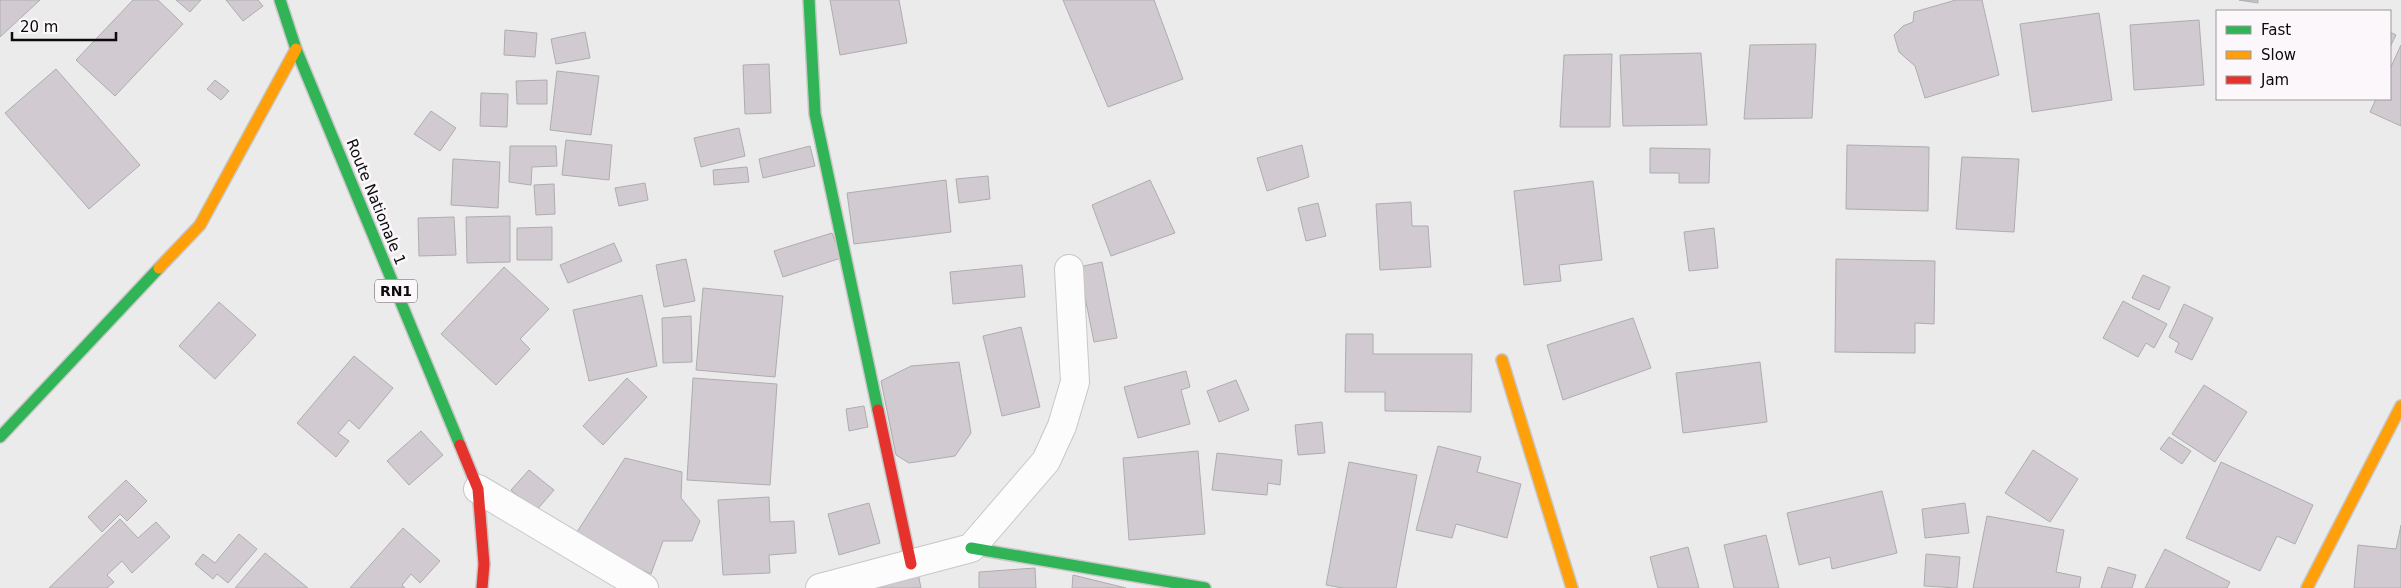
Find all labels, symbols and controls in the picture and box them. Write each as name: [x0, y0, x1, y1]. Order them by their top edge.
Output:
scale bar: [12, 10, 116, 42]
legend: [2216, 10, 2391, 100]
text: 20 m: [20, 18, 58, 36]
text: Fast: [2261, 21, 2291, 39]
text: Slow: [2261, 46, 2296, 64]
text: Jam: [2260, 71, 2289, 89]
street label: Route Nationale 1: [342, 136, 410, 268]
road number: RN1: [375, 280, 417, 302]

